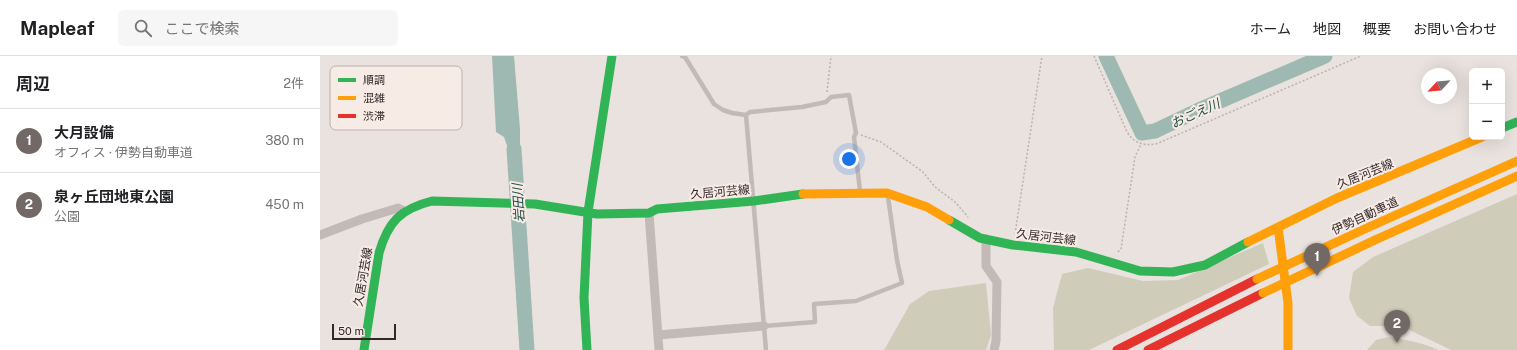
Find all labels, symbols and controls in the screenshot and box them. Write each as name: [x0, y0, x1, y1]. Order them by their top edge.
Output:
search box: [118, 10, 398, 46]
text: Mapleaf: [20, 17, 94, 39]
icon: search: [132, 17, 154, 39]
text: ここで検索: [164, 20, 239, 37]
text: ホーム: [1249, 21, 1291, 37]
text: 地図: [1313, 21, 1341, 37]
text: 概要: [1363, 21, 1391, 37]
text: お問い合わせ: [1413, 21, 1497, 37]
legend: [330, 66, 462, 130]
north arrow: [1421, 68, 1457, 104]
map controls: [1469, 68, 1505, 140]
button: +: [1469, 68, 1505, 104]
text: 周辺: [16, 74, 50, 94]
text: 順調: [363, 74, 385, 86]
text: 2件: [283, 76, 304, 91]
text: 混雑: [363, 92, 385, 104]
water label: おごえ川: [1168, 95, 1224, 131]
button: −: [1469, 104, 1505, 140]
text: 渋滞: [363, 110, 385, 122]
text: 大月設備: [54, 124, 114, 141]
text: 1: [26, 133, 32, 148]
text: 380 m: [265, 133, 304, 148]
text: オフィス · 伊勢自動車道: [54, 145, 193, 160]
your location: [839, 149, 859, 169]
street label: 久居河芸線: [1335, 156, 1395, 192]
water label: 岩田川: [510, 181, 527, 223]
street label: 久居河芸線: [689, 182, 751, 202]
text: 泉ヶ丘団地東公園: [54, 188, 174, 205]
street label: 伊勢自動車道: [1329, 194, 1401, 238]
text: 2: [25, 197, 33, 212]
text: 450 m: [265, 197, 304, 212]
text: 公園: [54, 209, 80, 224]
street label: 久居河芸線: [1015, 226, 1077, 248]
pin: 1: [1304, 243, 1330, 276]
street label: 久居河芸線: [351, 246, 375, 308]
pin: 2: [1384, 310, 1410, 343]
scale bar: [332, 322, 396, 341]
text: 50 m: [338, 325, 364, 337]

